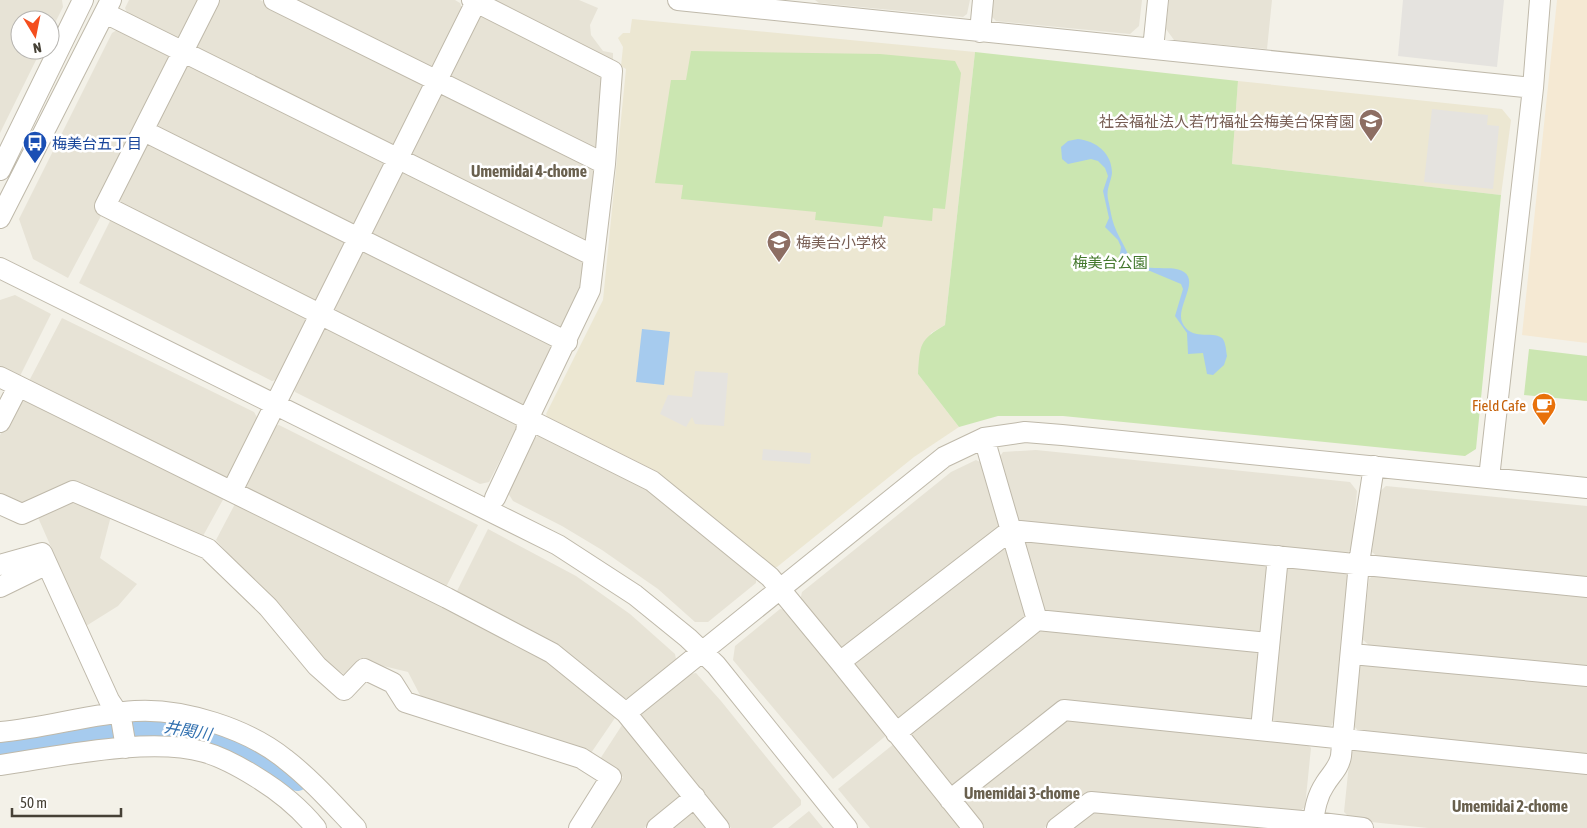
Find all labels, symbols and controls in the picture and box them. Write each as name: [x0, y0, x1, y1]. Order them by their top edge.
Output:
north arrow: [10, 10, 60, 60]
text: N: [32, 39, 43, 56]
school or university icon: 社会福祉法人若竹福祉会梅美台保育園: [1358, 108, 1384, 142]
place label: 社会福祉法人若竹福祉会梅美台保育園: [1099, 113, 1354, 130]
bus stop icon: 梅美台五丁目: [22, 130, 48, 164]
place label: 梅美台五丁目: [52, 135, 142, 152]
district label: Umemidai 4-chome: [471, 162, 587, 180]
school or university icon: 梅美台小学校: [766, 229, 792, 263]
place label: 梅美台小学校: [796, 234, 886, 251]
park label: 梅美台公園: [1072, 254, 1148, 271]
cafe icon: Field Cafe: [1531, 392, 1557, 426]
place label: Field Cafe: [1472, 397, 1526, 414]
water label: 井関川: [163, 717, 215, 743]
district label: Umemidai 3-chome: [964, 784, 1080, 802]
scale bar: [12, 786, 121, 818]
text: 50 m: [20, 794, 47, 811]
district label: Umemidai 2-chome: [1452, 797, 1568, 815]

